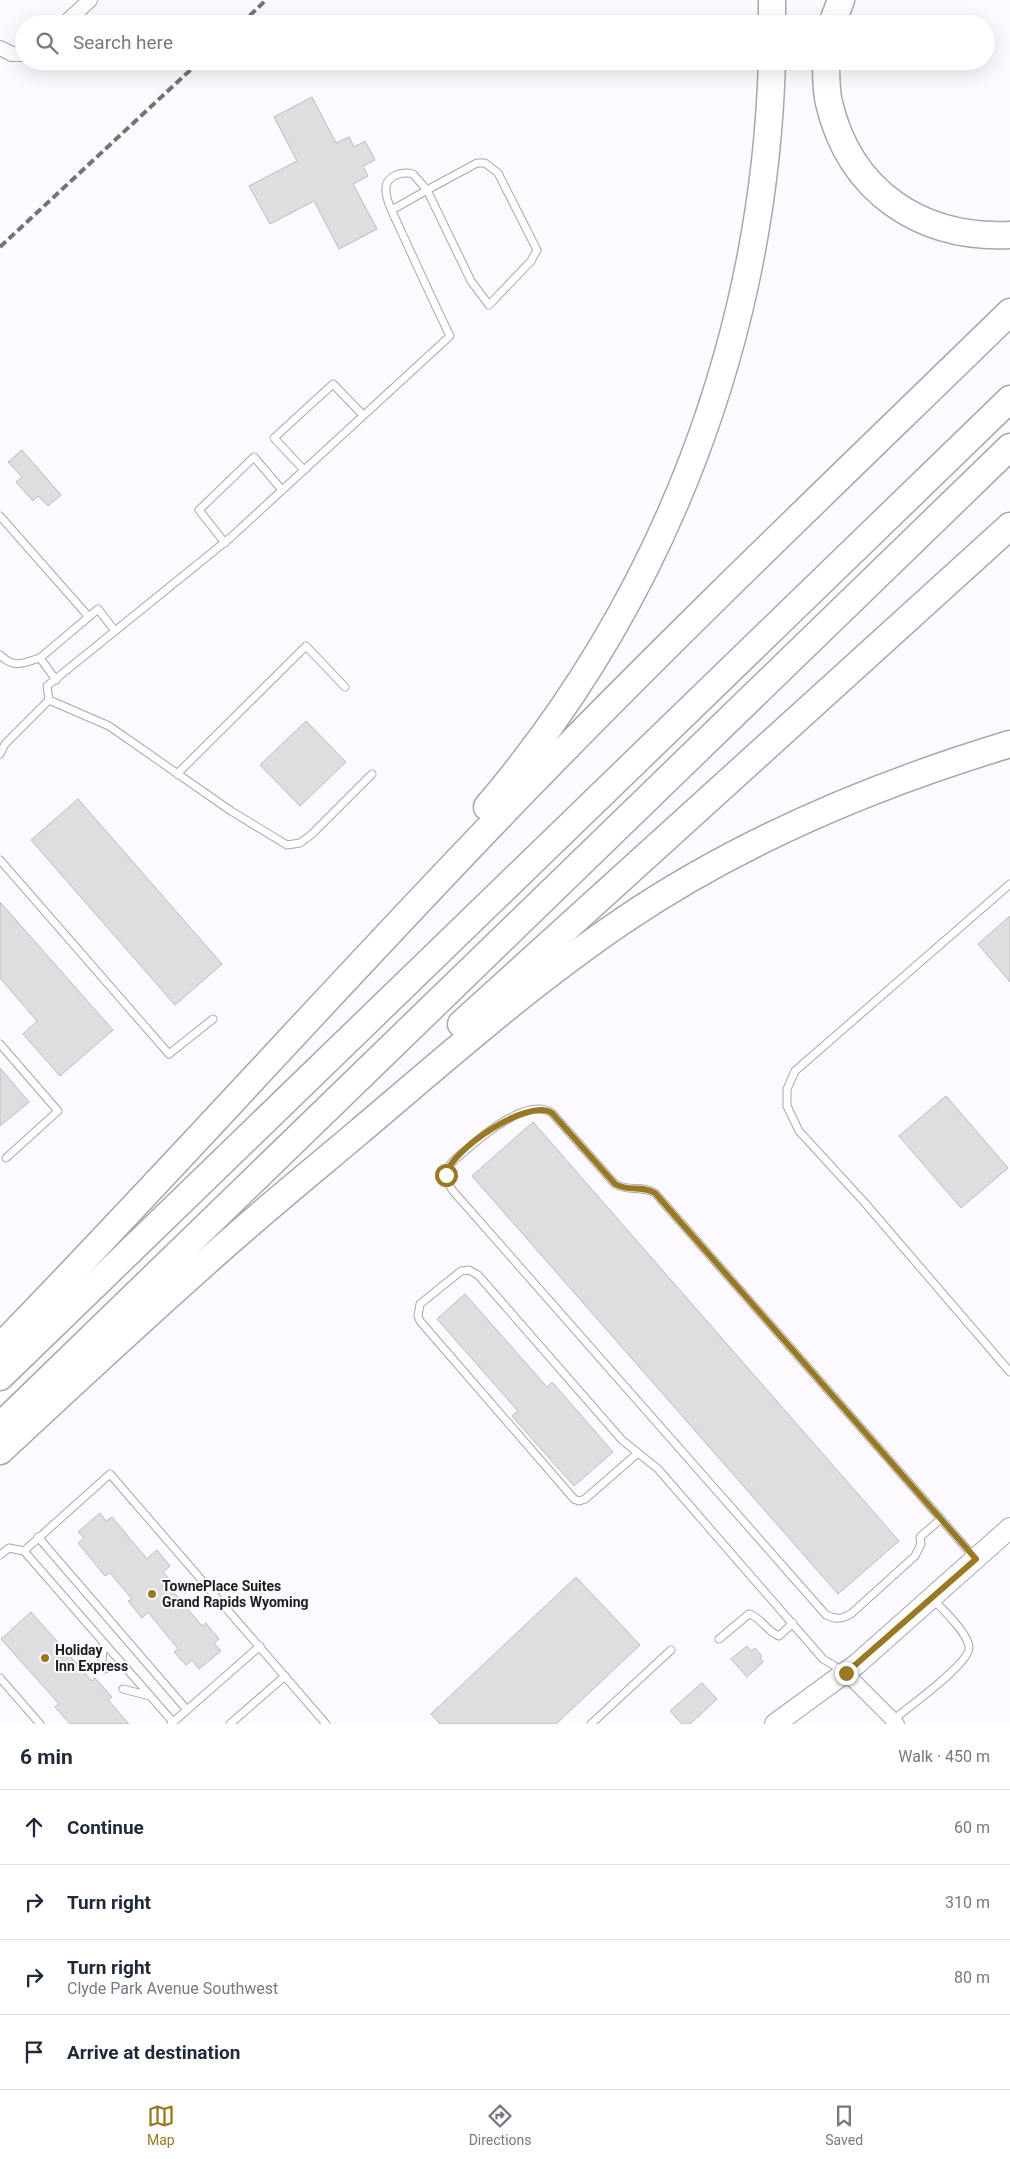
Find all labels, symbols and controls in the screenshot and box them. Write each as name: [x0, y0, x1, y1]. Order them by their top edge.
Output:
search box: [15, 15, 995, 70]
icon: search: [33, 29, 61, 57]
text: Search here: [73, 31, 173, 54]
route start: [435, 1164, 458, 1187]
place label: TownePlace Suites Grand Rapids Wyoming: [162, 1578, 309, 1610]
marker: TownePlace Suites Grand Rapids Wyoming: [146, 1588, 158, 1600]
place label: Holiday Inn Express: [55, 1642, 128, 1674]
marker: Holiday Inn Express: [39, 1652, 51, 1664]
route end: [835, 1662, 858, 1685]
text: 6 min: [20, 1745, 73, 1769]
text: Walk · 450 m: [898, 1747, 990, 1766]
icon: ahead: [20, 1813, 48, 1841]
text: Continue: [67, 1816, 144, 1839]
text: 60 m: [954, 1818, 990, 1837]
icon: right: [20, 1888, 48, 1916]
text: Turn right: [67, 1891, 151, 1914]
text: 310 m: [945, 1893, 990, 1912]
text: Turn right: [67, 1956, 151, 1979]
icon: right: [20, 1963, 48, 1991]
text: 80 m: [954, 1968, 990, 1987]
text: Clyde Park Avenue Southwest: [67, 1979, 278, 1998]
icon: arrive: [20, 2038, 48, 2066]
text: Arrive at destination: [67, 2041, 240, 2064]
tab: Map: [147, 2102, 175, 2148]
tab: Directions: [469, 2102, 532, 2148]
tab: Saved: [825, 2102, 863, 2148]

